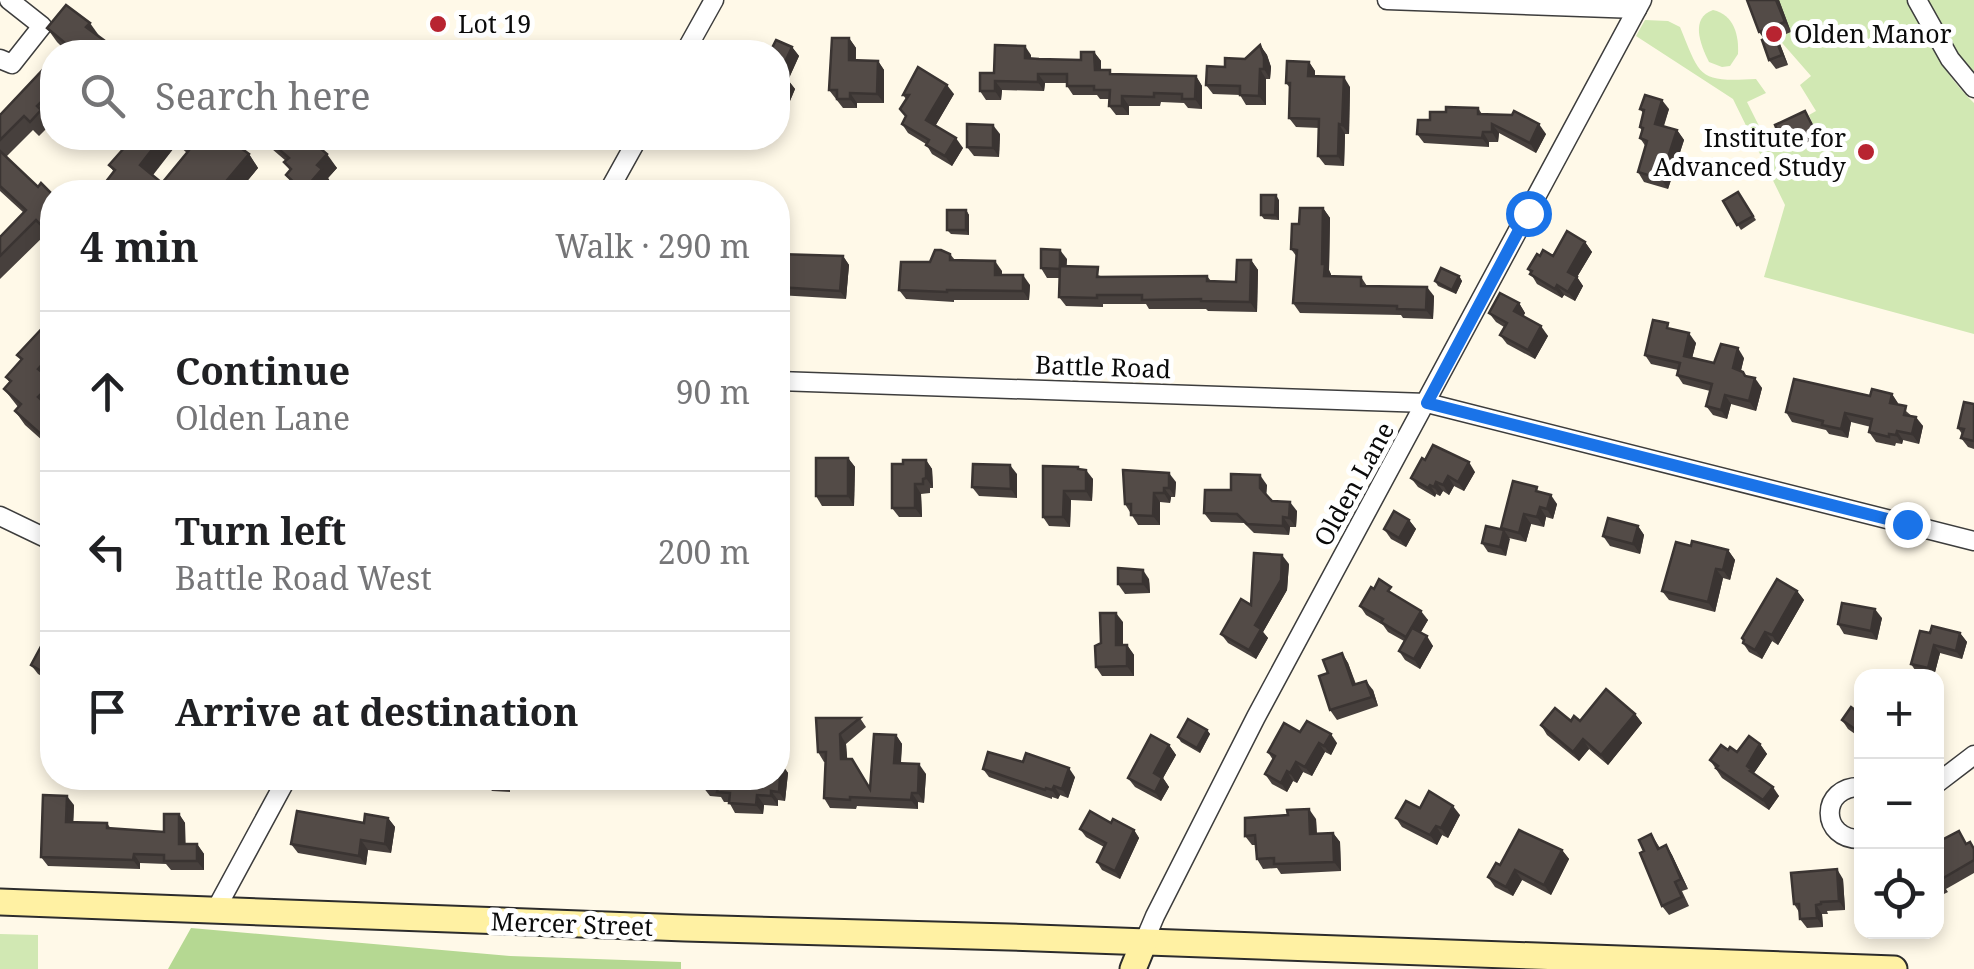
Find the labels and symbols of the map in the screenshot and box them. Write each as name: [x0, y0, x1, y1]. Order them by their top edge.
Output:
place label: Lot 19: [458, 6, 531, 40]
marker: Lot 19: [427, 13, 449, 35]
place label: Olden Manor: [1794, 16, 1952, 50]
marker: Olden Manor: [1763, 23, 1785, 45]
place label: Institute for Advanced Study: [1654, 120, 1847, 183]
marker: Institute for Advanced Study: [1855, 141, 1877, 163]
route start: [1506, 191, 1552, 237]
street label: Battle Road: [1035, 347, 1172, 385]
street label: Olden Lane: [1305, 415, 1401, 552]
route end: [1885, 502, 1931, 548]
street label: Mercer Street: [490, 903, 654, 943]

